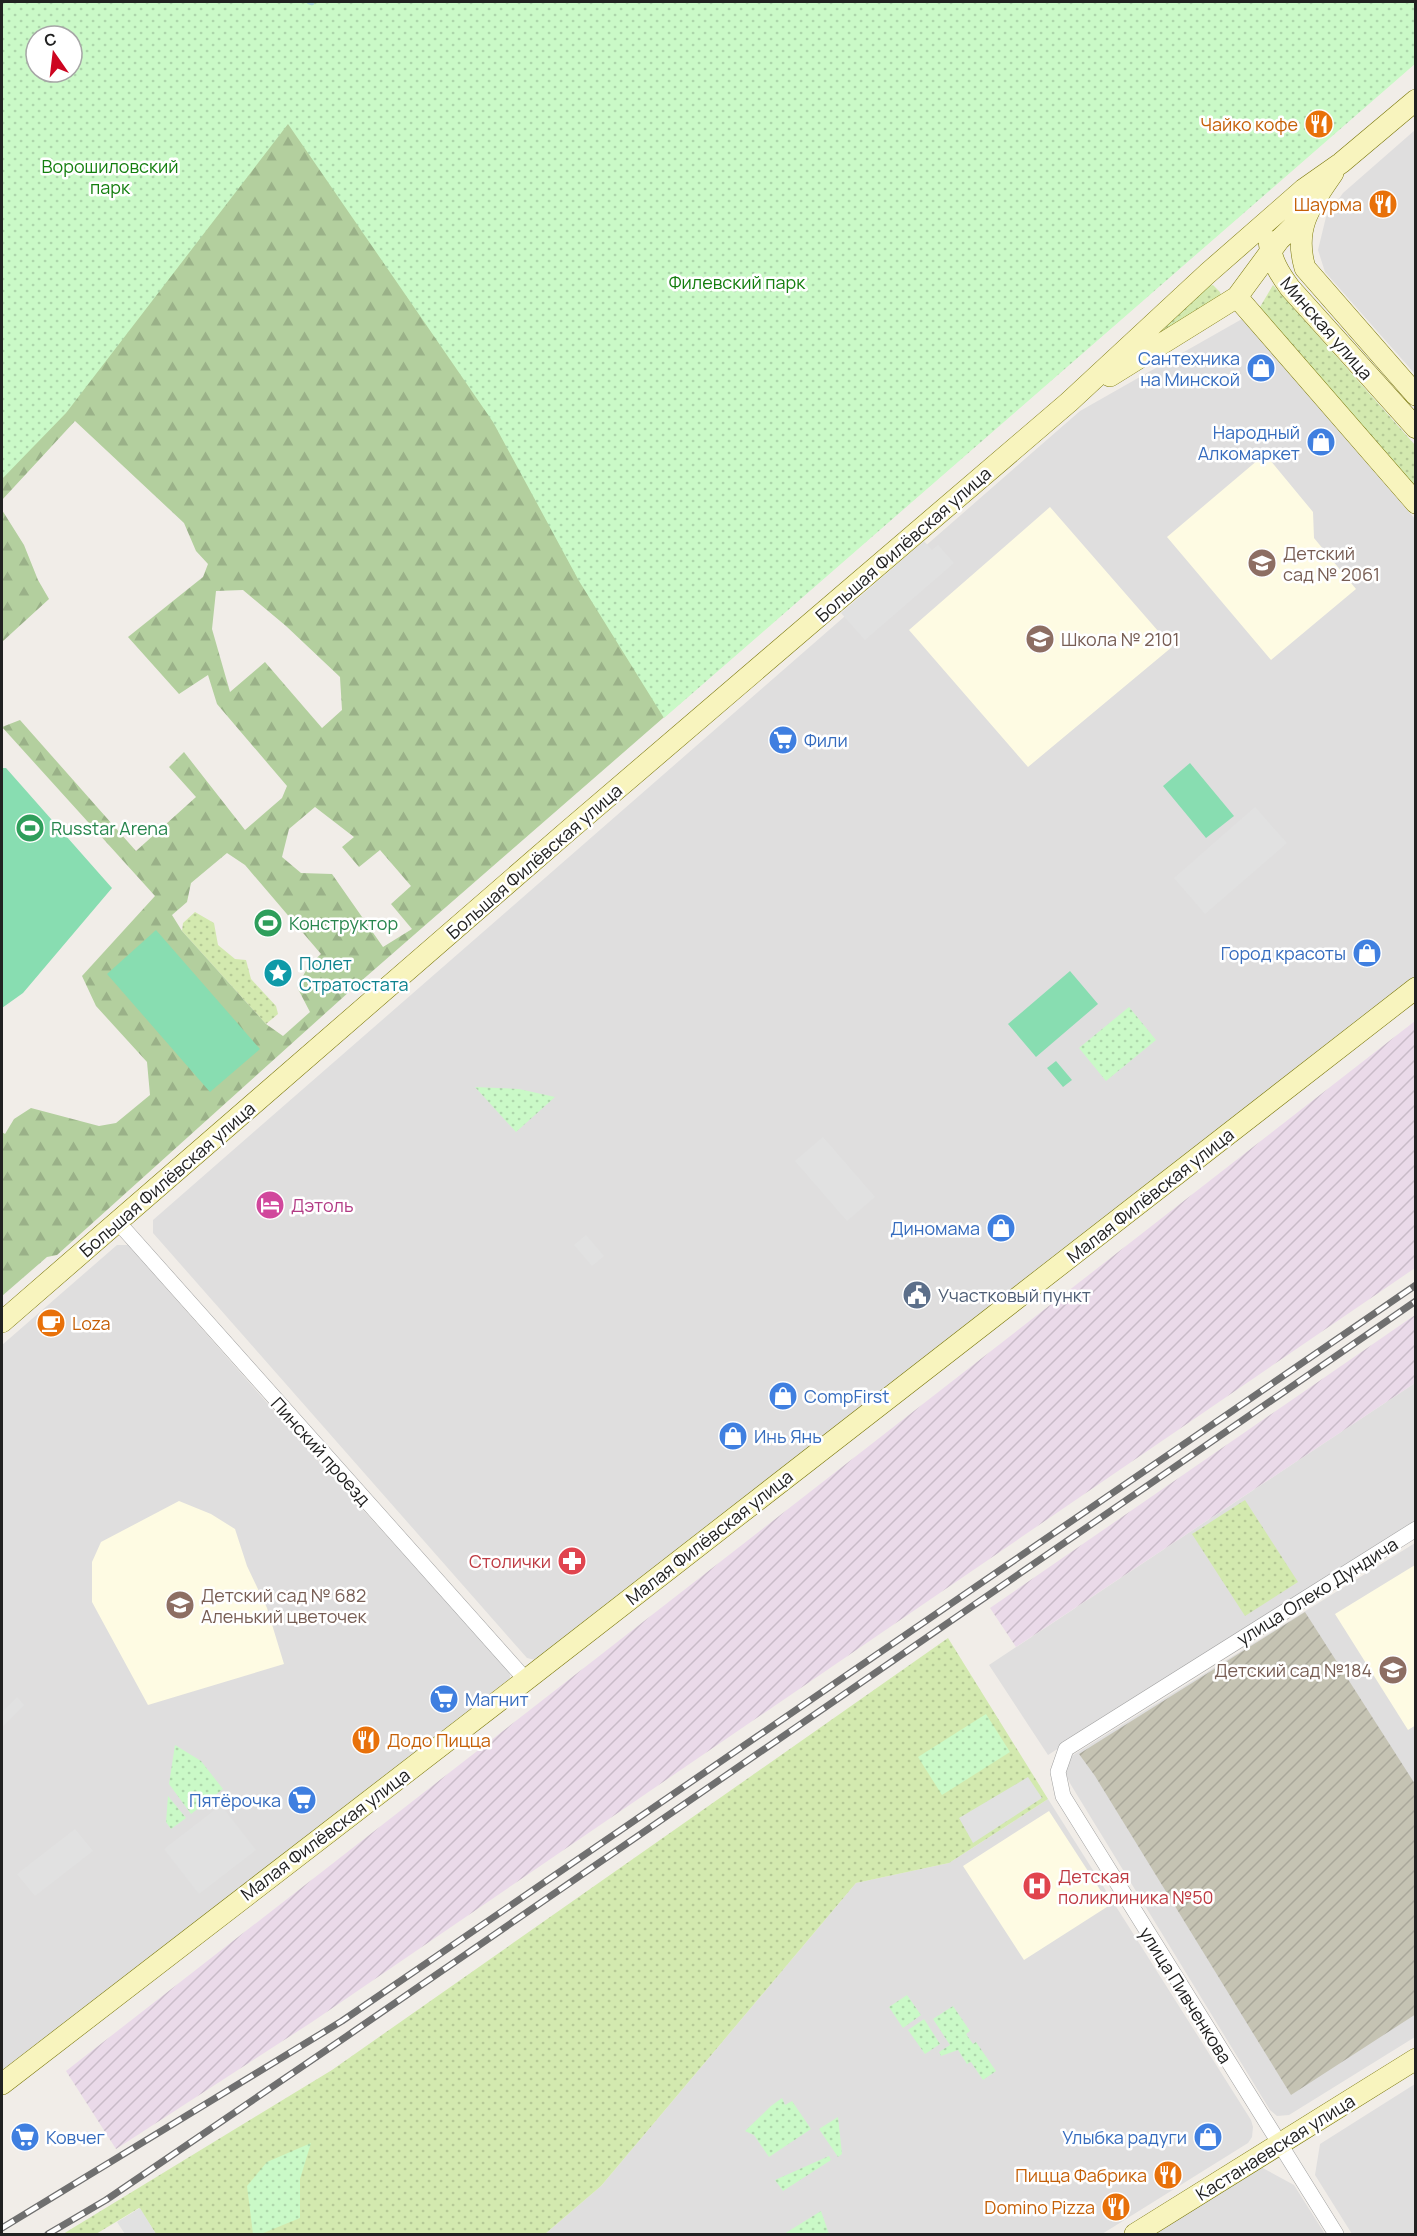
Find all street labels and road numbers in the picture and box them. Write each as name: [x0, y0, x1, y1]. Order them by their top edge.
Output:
street label: Минская улица: [1276, 271, 1378, 385]
street label: Большая Филёвская улица: [810, 461, 996, 627]
street label: Большая Филёвская улица: [441, 778, 627, 944]
street label: Большая Филёвская улица: [74, 1096, 260, 1262]
street label: Малая Филёвская улица: [1061, 1122, 1239, 1268]
street label: Пинский проезд: [266, 1392, 376, 1510]
street label: Малая Филёвская улица: [620, 1464, 798, 1610]
street label: улица Олеко Дундича: [1232, 1532, 1402, 1650]
street label: Малая Филёвская улица: [236, 1762, 414, 1906]
street label: улица Пивченкова: [1134, 1922, 1238, 2068]
street label: Кастанаевская улица: [1191, 2088, 1359, 2206]

